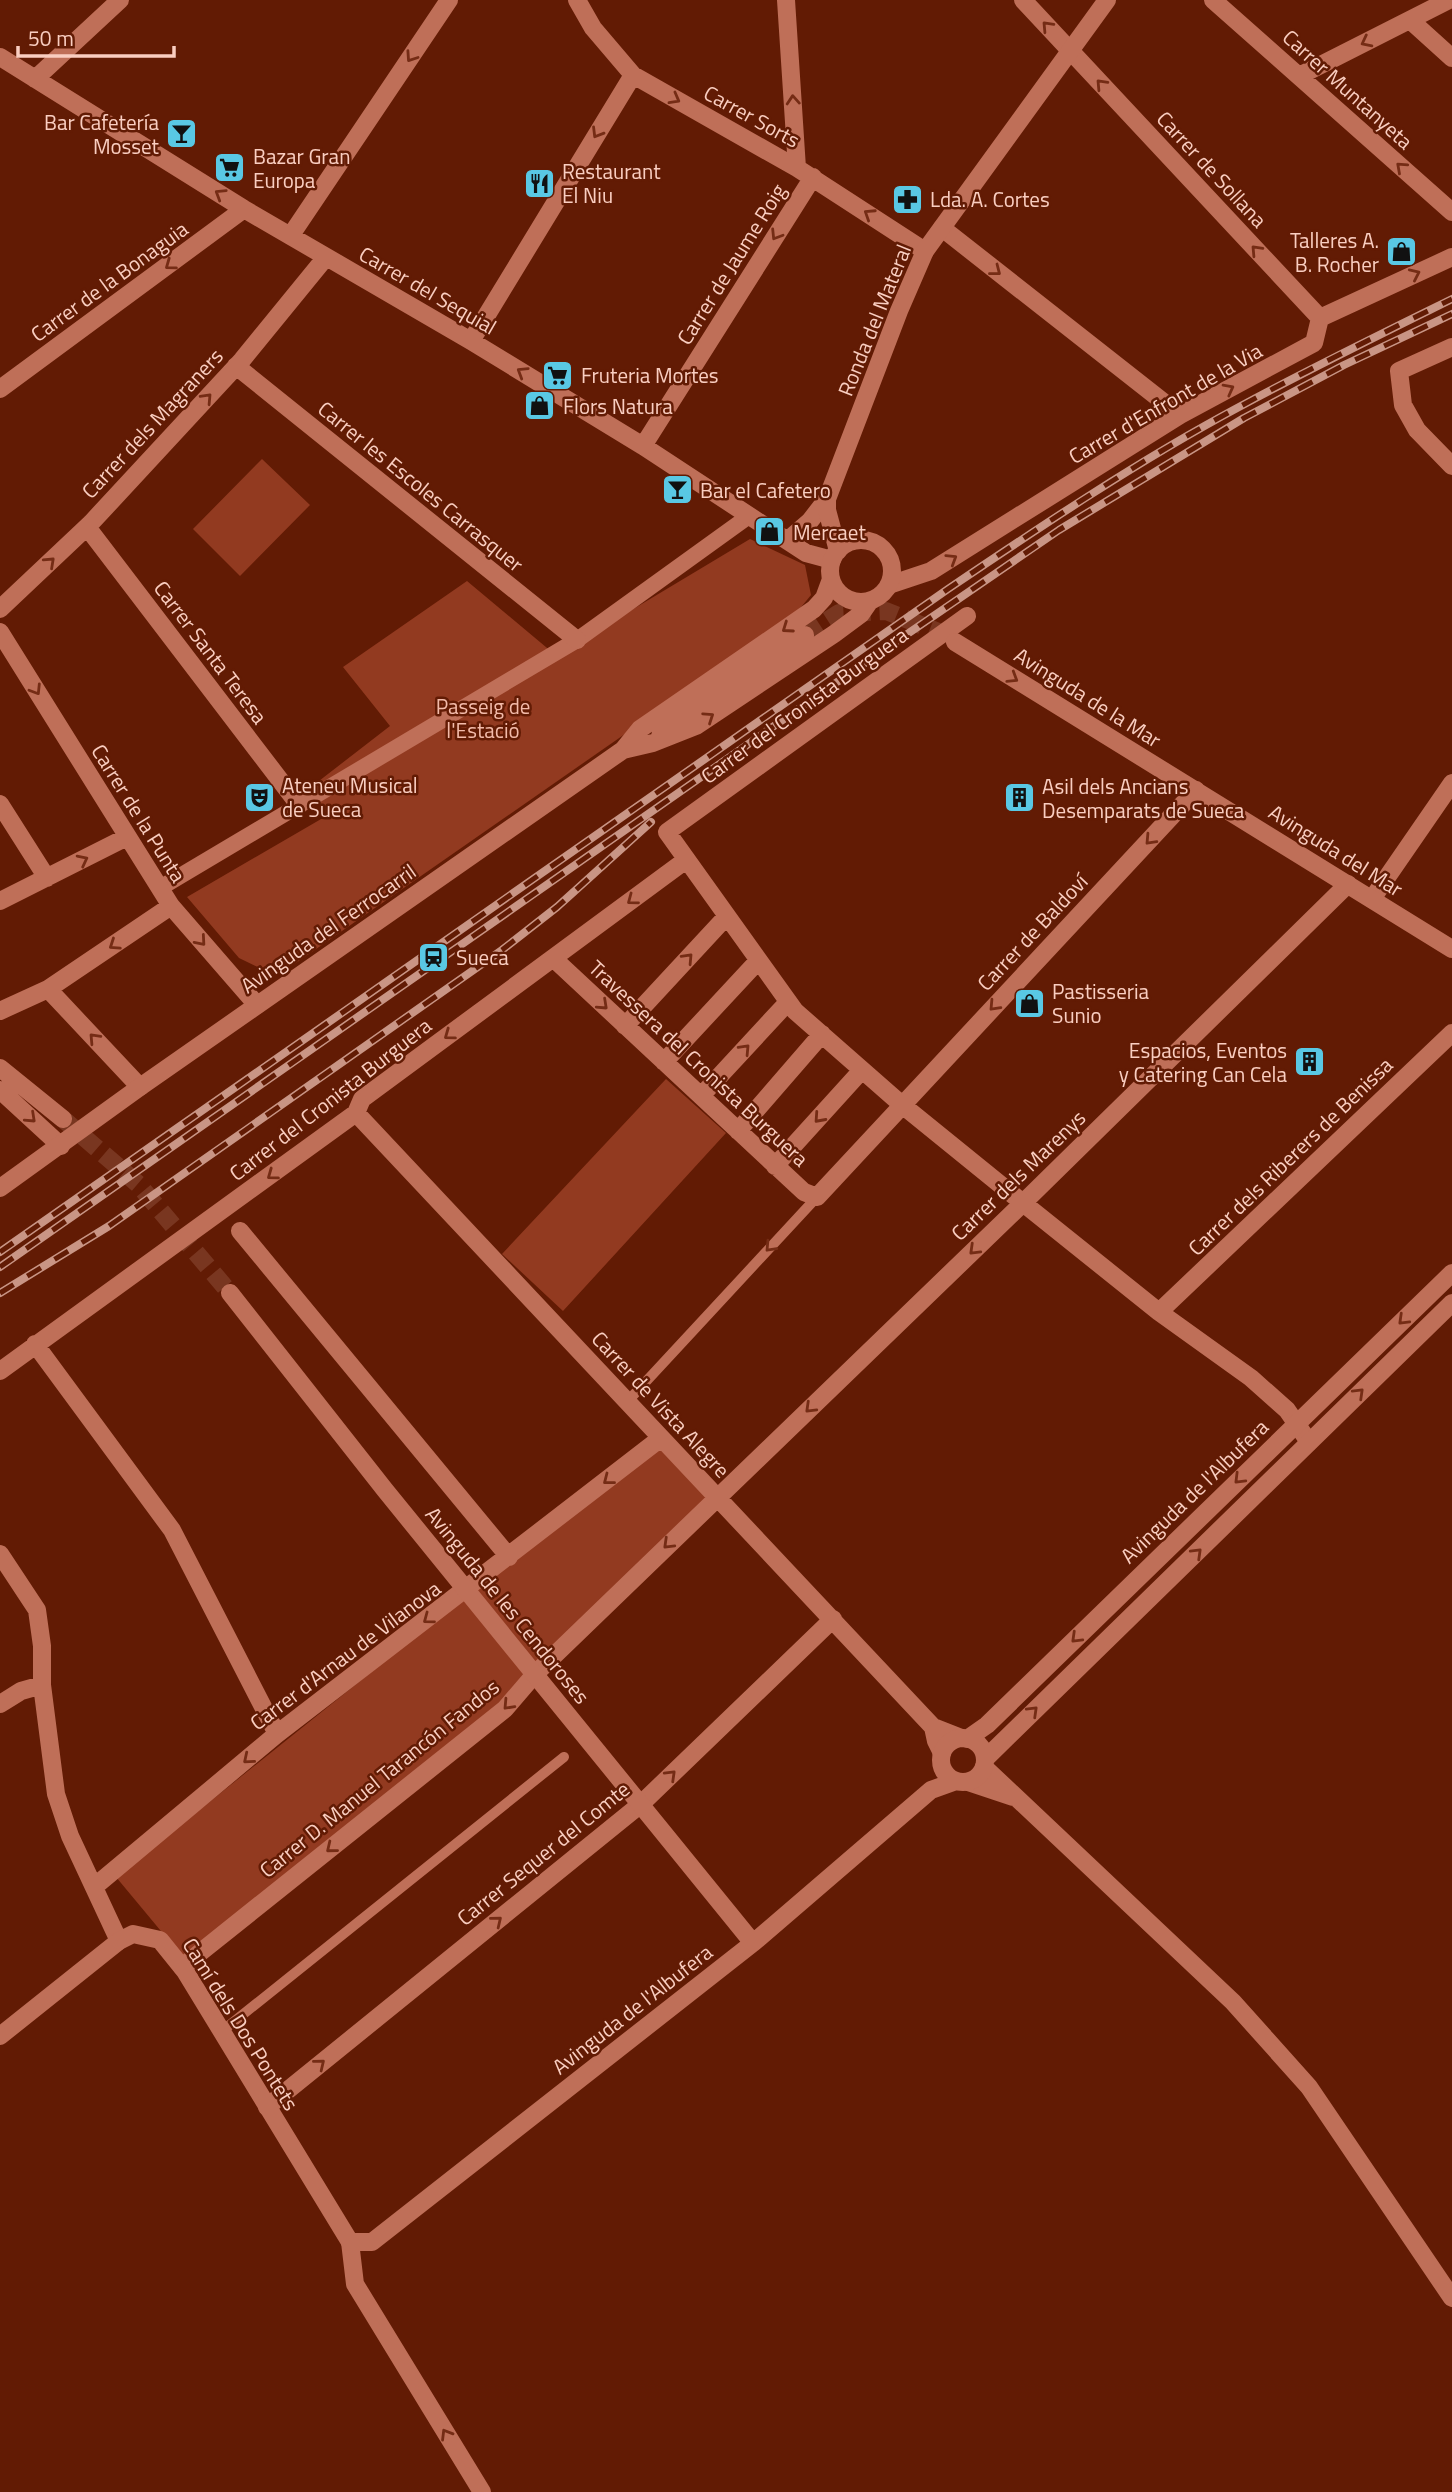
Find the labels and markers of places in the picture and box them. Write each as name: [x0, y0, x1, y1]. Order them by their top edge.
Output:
place label: Bar Cafetería Mosset: [44, 106, 160, 162]
bar icon: Bar Cafetería Mosset: [165, 117, 199, 151]
place label: Bazar Gran Europa: [253, 140, 350, 196]
supermarket icon: Bazar Gran Europa: [213, 151, 247, 185]
place label: Restaurant El Niu: [562, 155, 661, 211]
restaurant icon: Restaurant El Niu: [522, 166, 556, 200]
pharmacy icon: Lda. A. Cortes: [890, 182, 924, 216]
place label: Lda. A. Cortes: [930, 183, 1050, 215]
place label: Talleres A. B. Rocher: [1290, 224, 1379, 280]
shop icon: Talleres A. B. Rocher: [1385, 235, 1419, 269]
supermarket icon: Fruteria Mortes: [541, 358, 575, 392]
place label: Fruteria Mortes: [581, 359, 719, 391]
shop icon: Flors Natura: [523, 389, 557, 423]
place label: Flors Natura: [563, 390, 673, 422]
bar icon: Bar el Cafetero: [660, 473, 694, 507]
place label: Bar el Cafetero: [700, 474, 831, 506]
shop icon: Mercaet: [753, 515, 787, 549]
place label: Mercaet: [793, 516, 866, 548]
place label: Ateneu Musical de Sueca: [282, 769, 418, 825]
place label: Asil dels Ancians Desemparats de Sueca: [1042, 770, 1245, 826]
theatre icon: Ateneu Musical de Sueca: [242, 780, 276, 814]
building icon: Asil dels Ancians Desemparats de Sueca: [1002, 781, 1036, 815]
station icon: Sueca: [416, 940, 450, 974]
place label: Sueca: [456, 941, 509, 973]
place label: Pastisseria Sunio: [1052, 975, 1150, 1031]
shop icon: Pastisseria Sunio: [1012, 986, 1046, 1020]
place label: Espacios, Eventos y Catering Can Cela: [1119, 1034, 1287, 1090]
building icon: Espacios, Eventos y Catering Can Cela: [1293, 1045, 1327, 1079]

